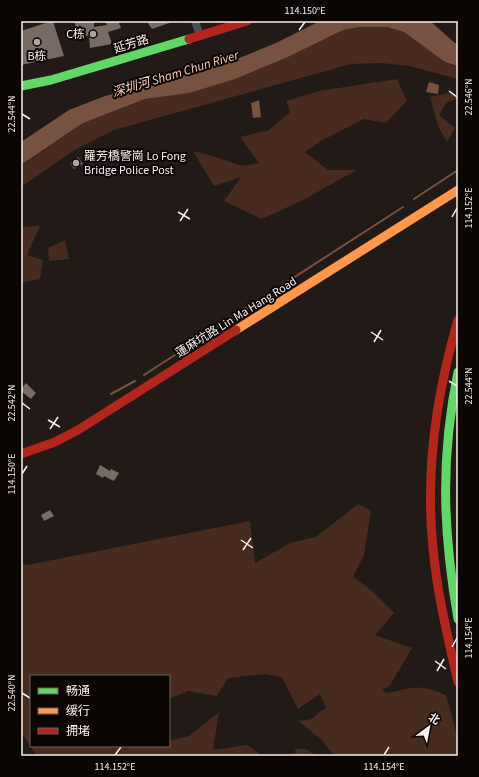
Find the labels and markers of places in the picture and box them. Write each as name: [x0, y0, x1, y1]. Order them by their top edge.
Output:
place label: C栋: [66, 26, 85, 43]
marker: C栋: [88, 29, 98, 39]
marker: B栋: [32, 37, 42, 47]
place label: B栋: [27, 48, 47, 65]
place label: 羅芳橋警崗 Lo Fong Bridge Police Post: [84, 148, 186, 179]
marker: 羅芳橋警崗 Lo Fong Bridge Police Post: [71, 158, 81, 168]

